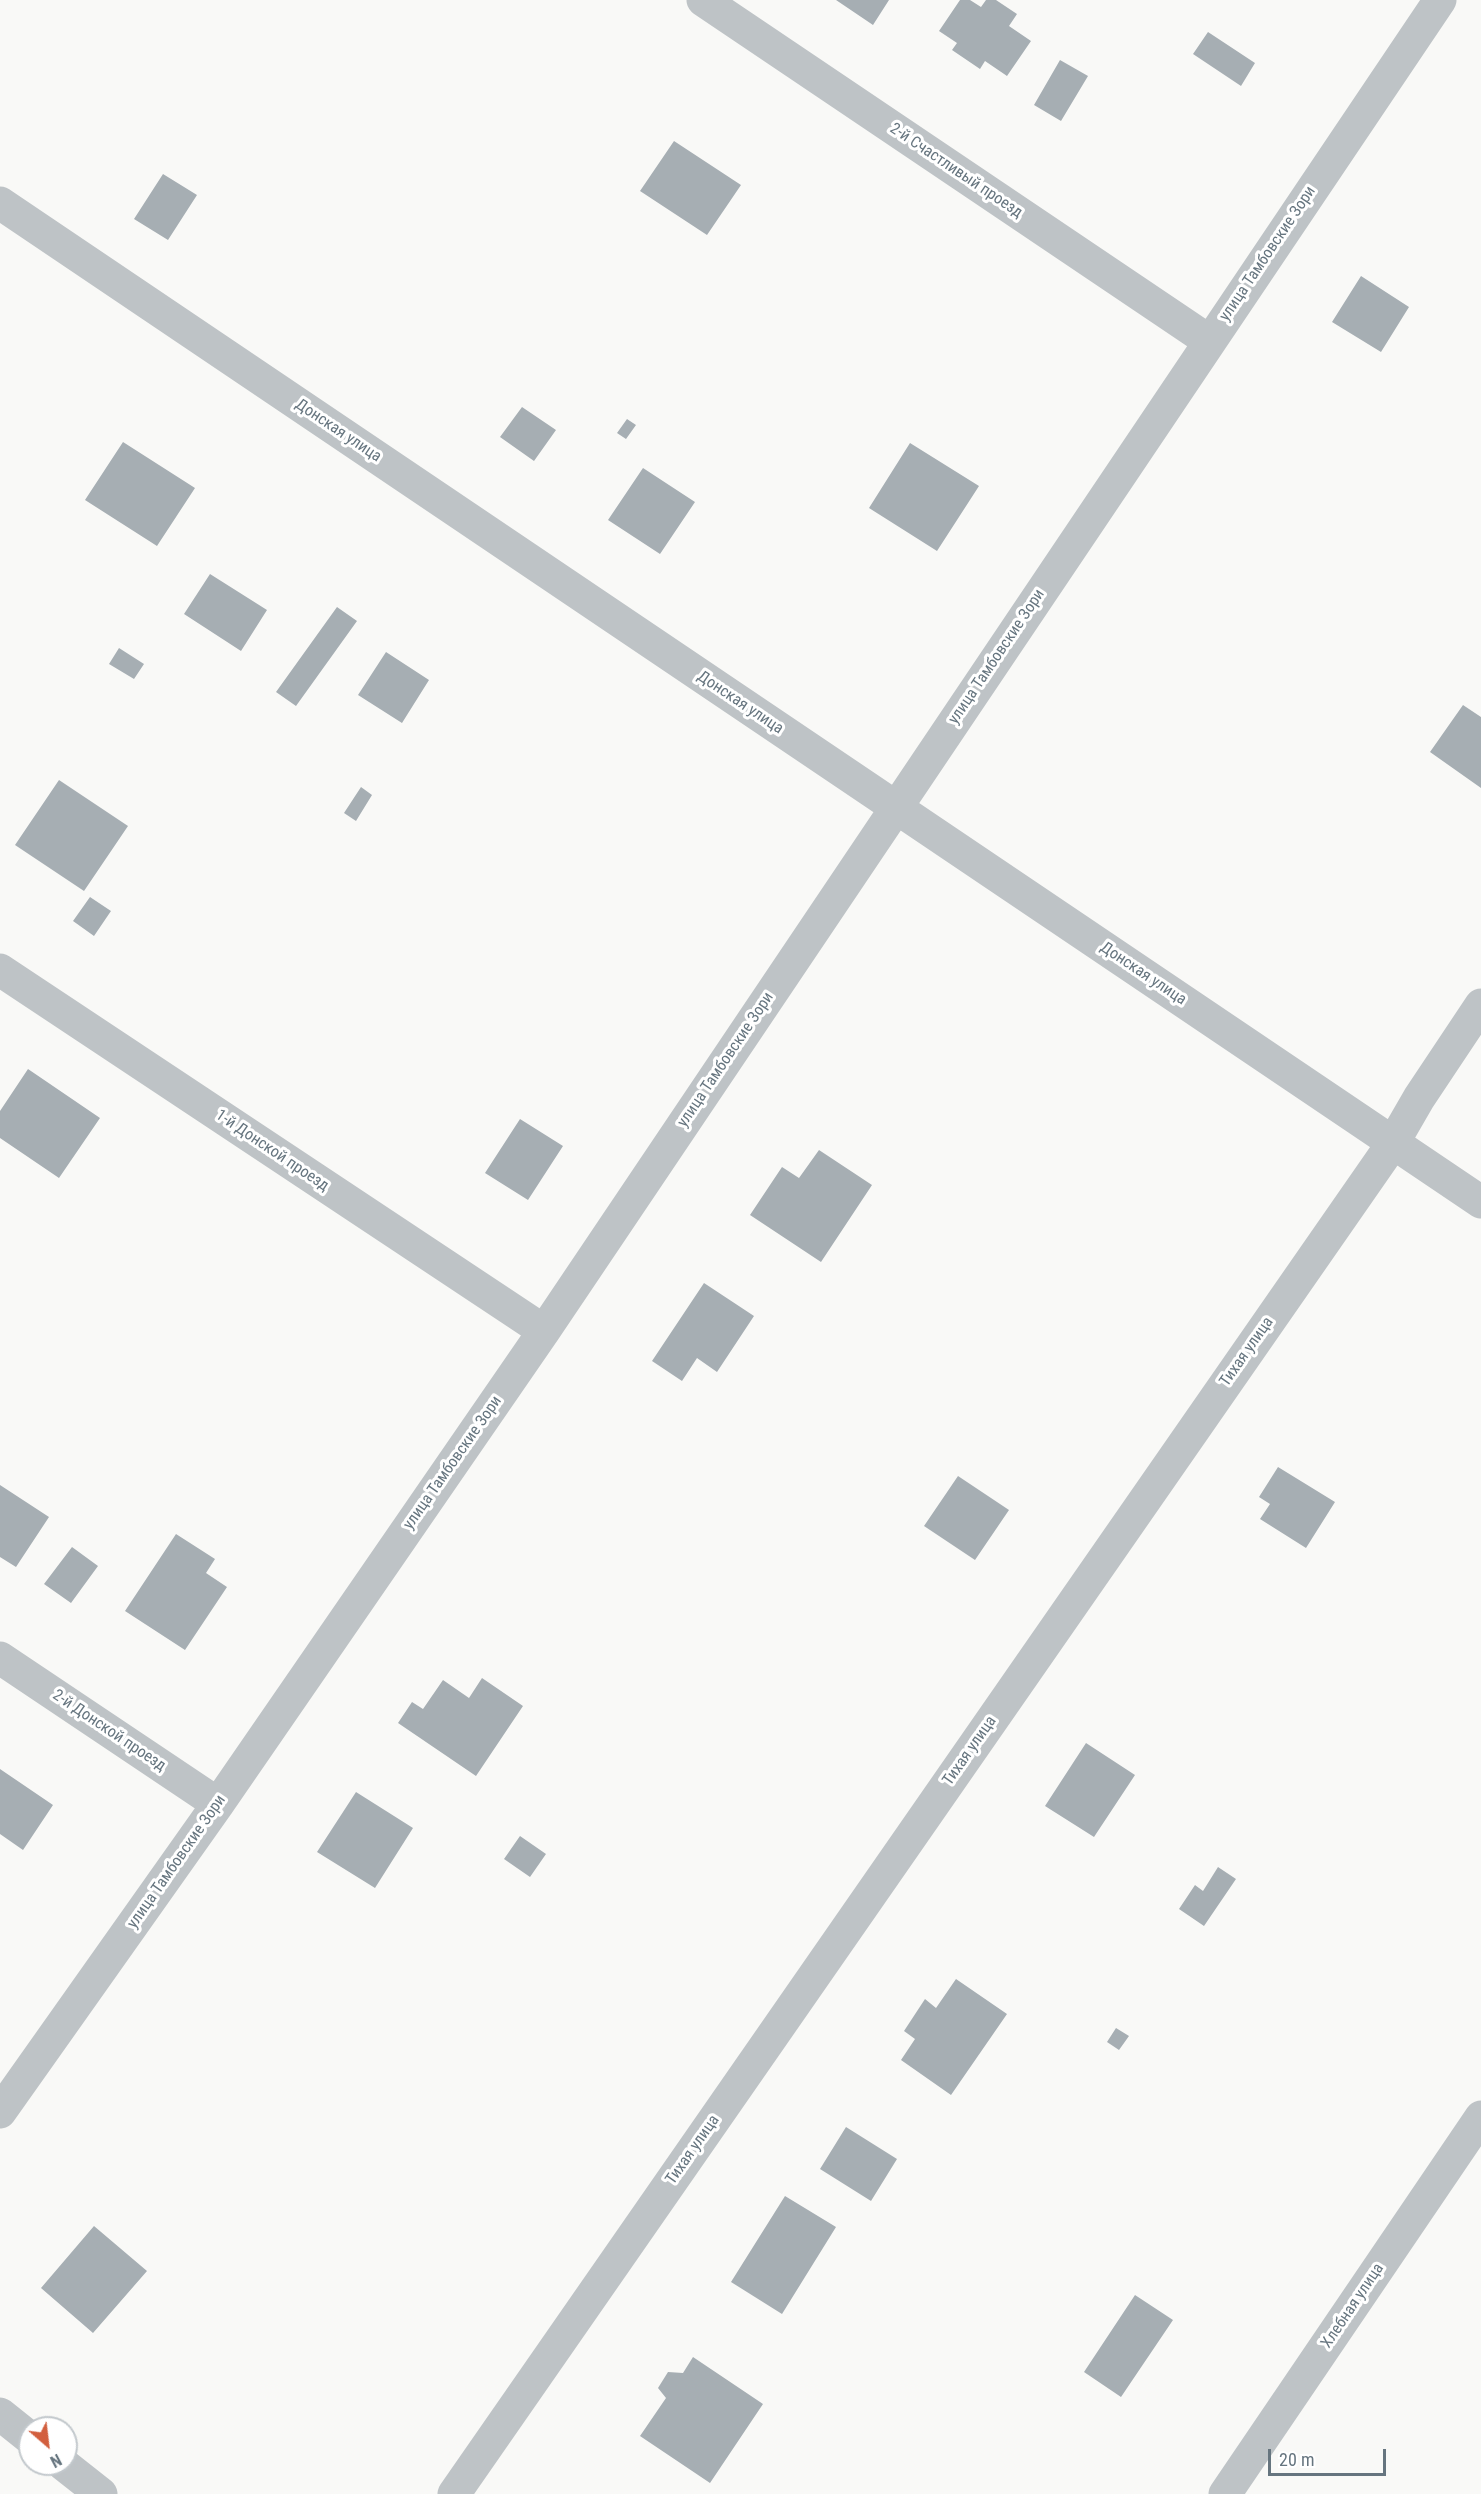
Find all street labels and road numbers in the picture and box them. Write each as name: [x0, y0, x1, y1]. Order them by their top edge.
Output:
street label: 2-й Счастливый проезд: [886, 119, 1026, 223]
street label: улица Тамбовские Зори: [1216, 183, 1320, 325]
street label: Донская улица: [291, 395, 385, 467]
street label: улица Тамбовские Зори: [945, 586, 1049, 728]
street label: Донская улица: [693, 667, 787, 739]
street label: Донская улица: [1096, 938, 1190, 1010]
street label: улица Тамбовские Зори: [674, 989, 778, 1131]
street label: 1-й Донской проезд: [212, 1106, 332, 1196]
street label: Тихая улица: [1216, 1314, 1278, 1390]
street label: улица Тамбовские Зори: [400, 1393, 506, 1533]
street label: 2-й Донской проезд: [49, 1686, 169, 1776]
street label: Тихая улица: [939, 1713, 1001, 1789]
street label: улица Тамбовские Зори: [124, 1792, 230, 1932]
street label: Тихая улица: [662, 2112, 724, 2188]
street label: Хлебная улица: [1318, 2260, 1388, 2352]

